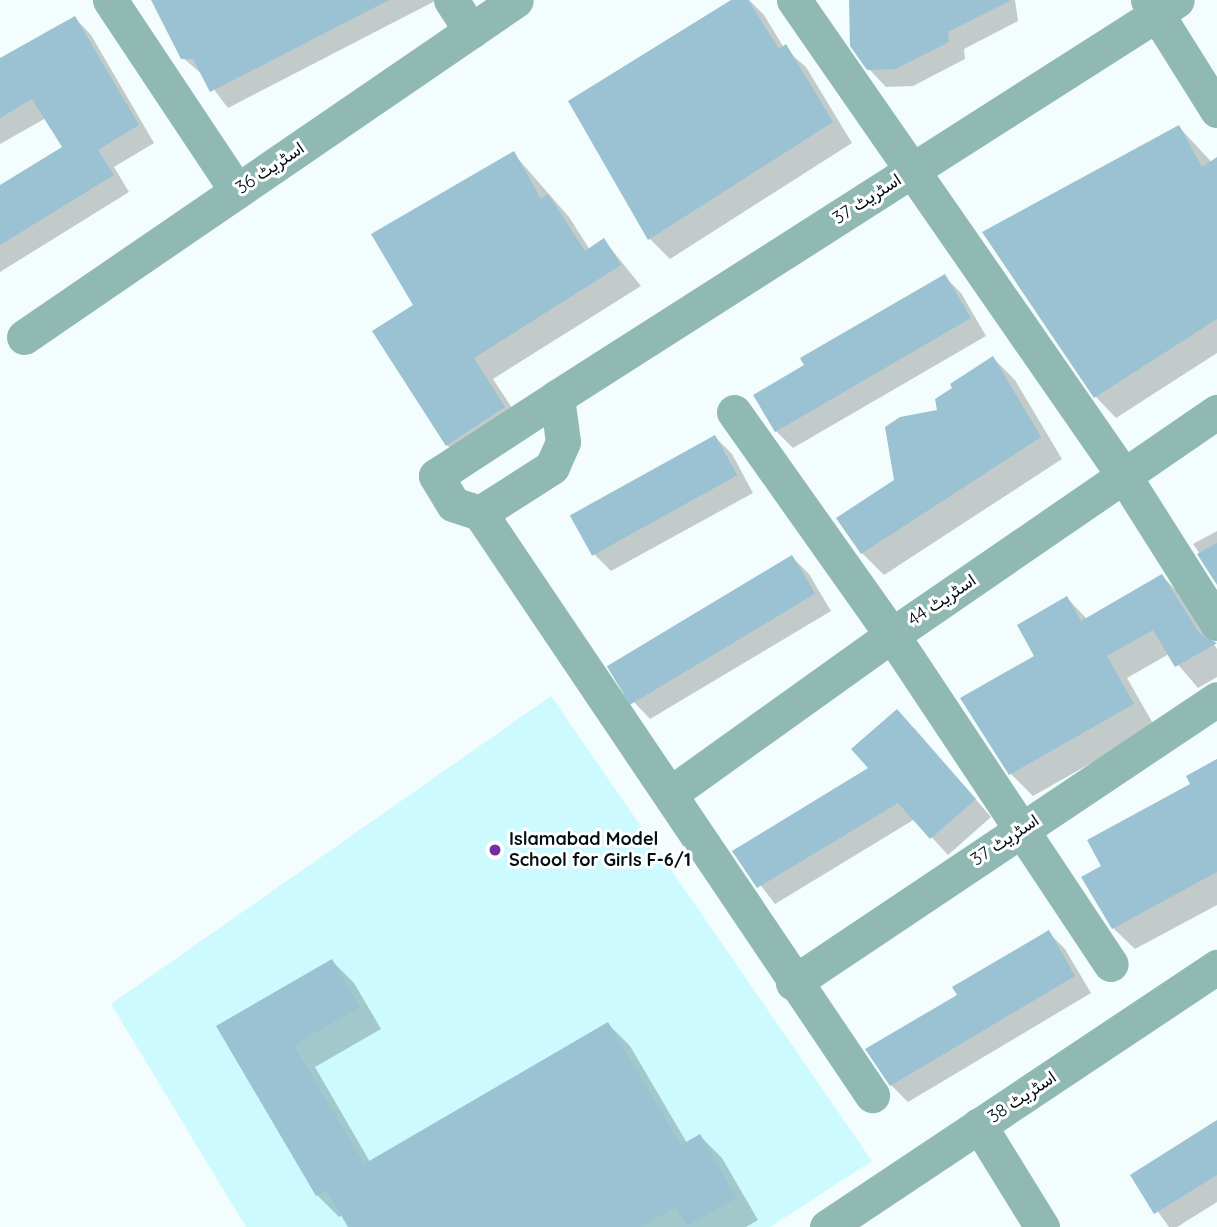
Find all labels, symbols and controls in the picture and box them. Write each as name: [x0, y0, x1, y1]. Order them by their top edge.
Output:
street label: اسٹریٹ 36: [232, 137, 308, 199]
street label: اسٹریٹ 37: [829, 169, 905, 229]
street label: اسٹریٹ 44: [904, 569, 980, 631]
street label: اسٹریٹ 37: [967, 809, 1043, 871]
place label: Islamabad Model School for Girls F-6/1: [509, 829, 691, 872]
marker: Islamabad Model School for Girls F-6/1: [487, 842, 503, 858]
street label: اسٹریٹ 38: [984, 1066, 1060, 1128]

